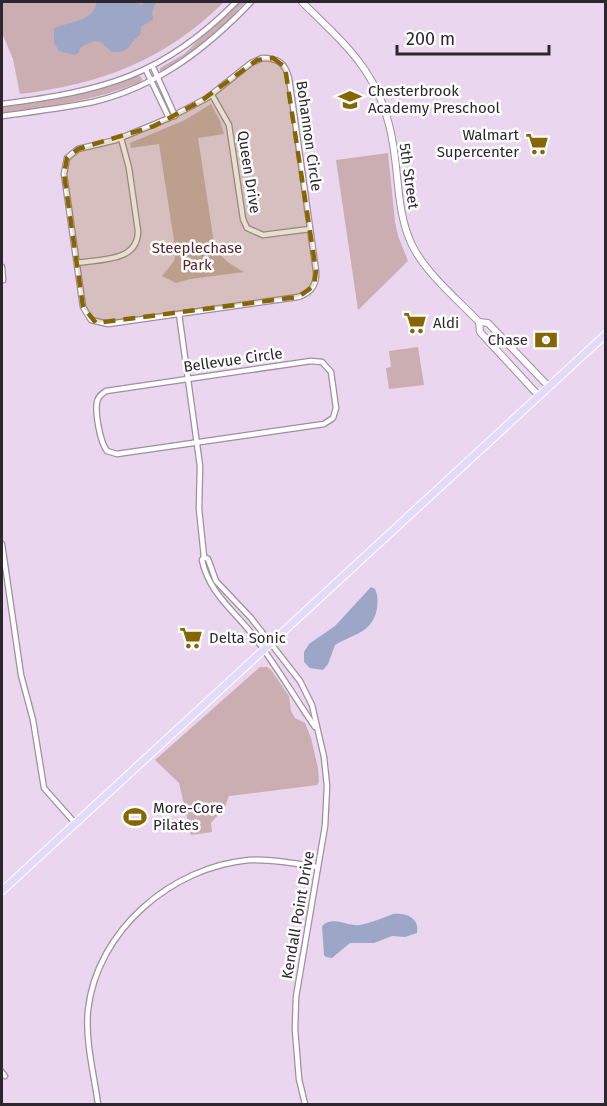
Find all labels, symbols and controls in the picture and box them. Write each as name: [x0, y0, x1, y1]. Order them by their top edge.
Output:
scale bar: [397, 18, 548, 56]
text: 200 m: [406, 28, 455, 50]
street label: Bohannon Circle: [292, 80, 326, 192]
place label: Chesterbrook Academy Preschool: [368, 82, 500, 117]
school or university icon: Chesterbrook Academy Preschool: [337, 87, 363, 113]
place label: Walmart Supercenter: [437, 126, 520, 161]
street label: Queen Drive: [234, 129, 264, 215]
supermarket icon: Walmart Supercenter: [524, 131, 550, 157]
street label: 5th Street: [395, 142, 423, 211]
park label: Steeplechase Park: [152, 239, 242, 274]
supermarket icon: Aldi: [402, 310, 428, 336]
place label: Aldi: [433, 314, 459, 332]
bank icon: Chase: [533, 327, 559, 353]
place label: Chase: [488, 331, 528, 349]
street label: Bellevue Circle: [182, 344, 284, 376]
supermarket icon: Delta Sonic: [178, 625, 204, 651]
place label: Delta Sonic: [209, 629, 286, 647]
place label: More-Core Pilates: [153, 799, 223, 834]
sports icon: More-Core Pilates: [122, 804, 148, 830]
street label: Kendall Point Drive: [278, 849, 318, 981]

